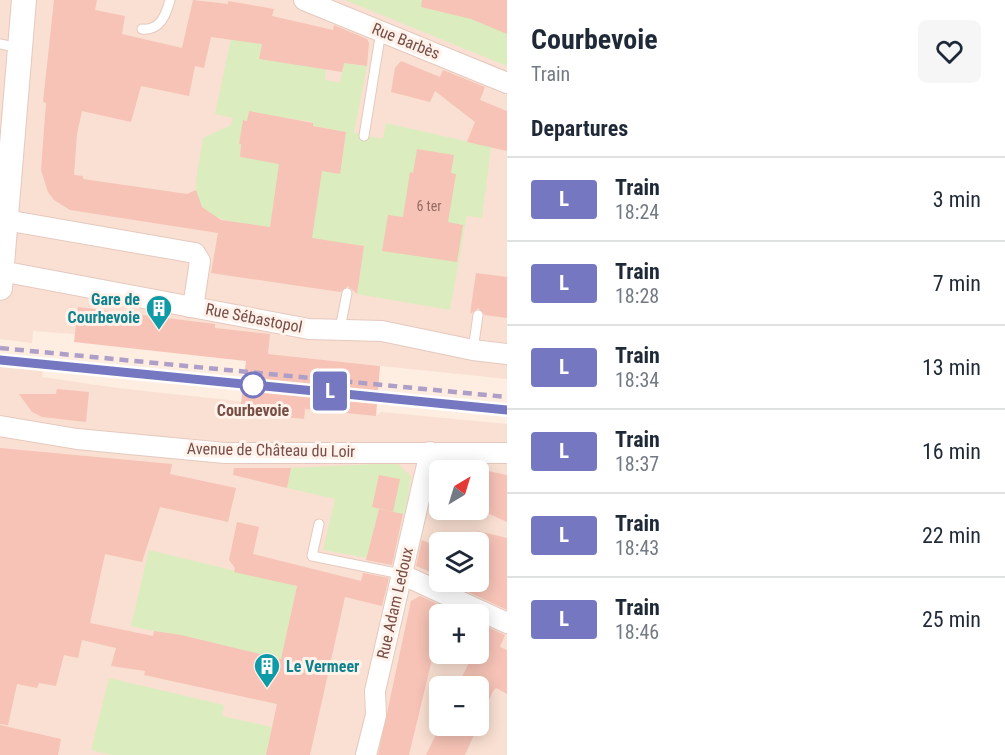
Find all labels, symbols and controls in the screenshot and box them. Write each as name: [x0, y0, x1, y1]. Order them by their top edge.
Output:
street label: Rue Barbès: [369, 19, 443, 63]
button: heart: [918, 20, 981, 83]
text: Courbevoie: [531, 23, 658, 56]
text: Train: [531, 62, 570, 86]
text: Departures: [531, 116, 628, 141]
text: Train: [615, 175, 660, 200]
text: L: [559, 187, 569, 211]
text: 3 min: [933, 187, 981, 212]
house number: 6 ter: [416, 198, 442, 214]
text: 18:24: [615, 200, 659, 224]
text: Train: [615, 259, 660, 284]
text: L: [559, 271, 569, 295]
text: 7 min: [933, 271, 981, 296]
text: 18:28: [615, 284, 659, 308]
place label: Gare de Courbevoie: [68, 290, 140, 327]
building icon: Gare de Courbevoie: [144, 293, 174, 331]
street label: Rue Sébastopol: [204, 299, 304, 337]
text: Train: [615, 343, 660, 368]
text: L: [559, 355, 569, 379]
text: 13 min: [922, 355, 981, 380]
text: 18:34: [615, 368, 659, 392]
marker: Courbevoie: [240, 372, 266, 398]
line badge: L: [310, 372, 350, 410]
text: L: [325, 379, 335, 403]
place label: Courbevoie: [217, 401, 290, 420]
text: Train: [615, 427, 660, 452]
street label: Avenue de Château du Loir: [187, 439, 355, 461]
text: L: [559, 439, 569, 463]
text: 16 min: [922, 439, 981, 464]
text: 18:37: [615, 452, 659, 476]
north arrow: [429, 460, 489, 520]
map controls: [429, 460, 489, 736]
text: Train: [615, 511, 660, 536]
text: L: [559, 523, 569, 547]
text: 22 min: [922, 523, 981, 548]
button: layers: [429, 532, 489, 592]
text: 18:43: [615, 536, 659, 560]
street label: Rue Adam Ledoux: [373, 545, 417, 661]
text: Train: [615, 595, 660, 620]
button: +: [429, 604, 489, 664]
text: L: [559, 607, 569, 631]
text: 25 min: [922, 607, 981, 632]
text: 18:46: [615, 620, 659, 644]
building icon: Le Vermeer: [252, 651, 282, 689]
place label: Le Vermeer: [286, 657, 359, 676]
button: −: [429, 676, 489, 736]

